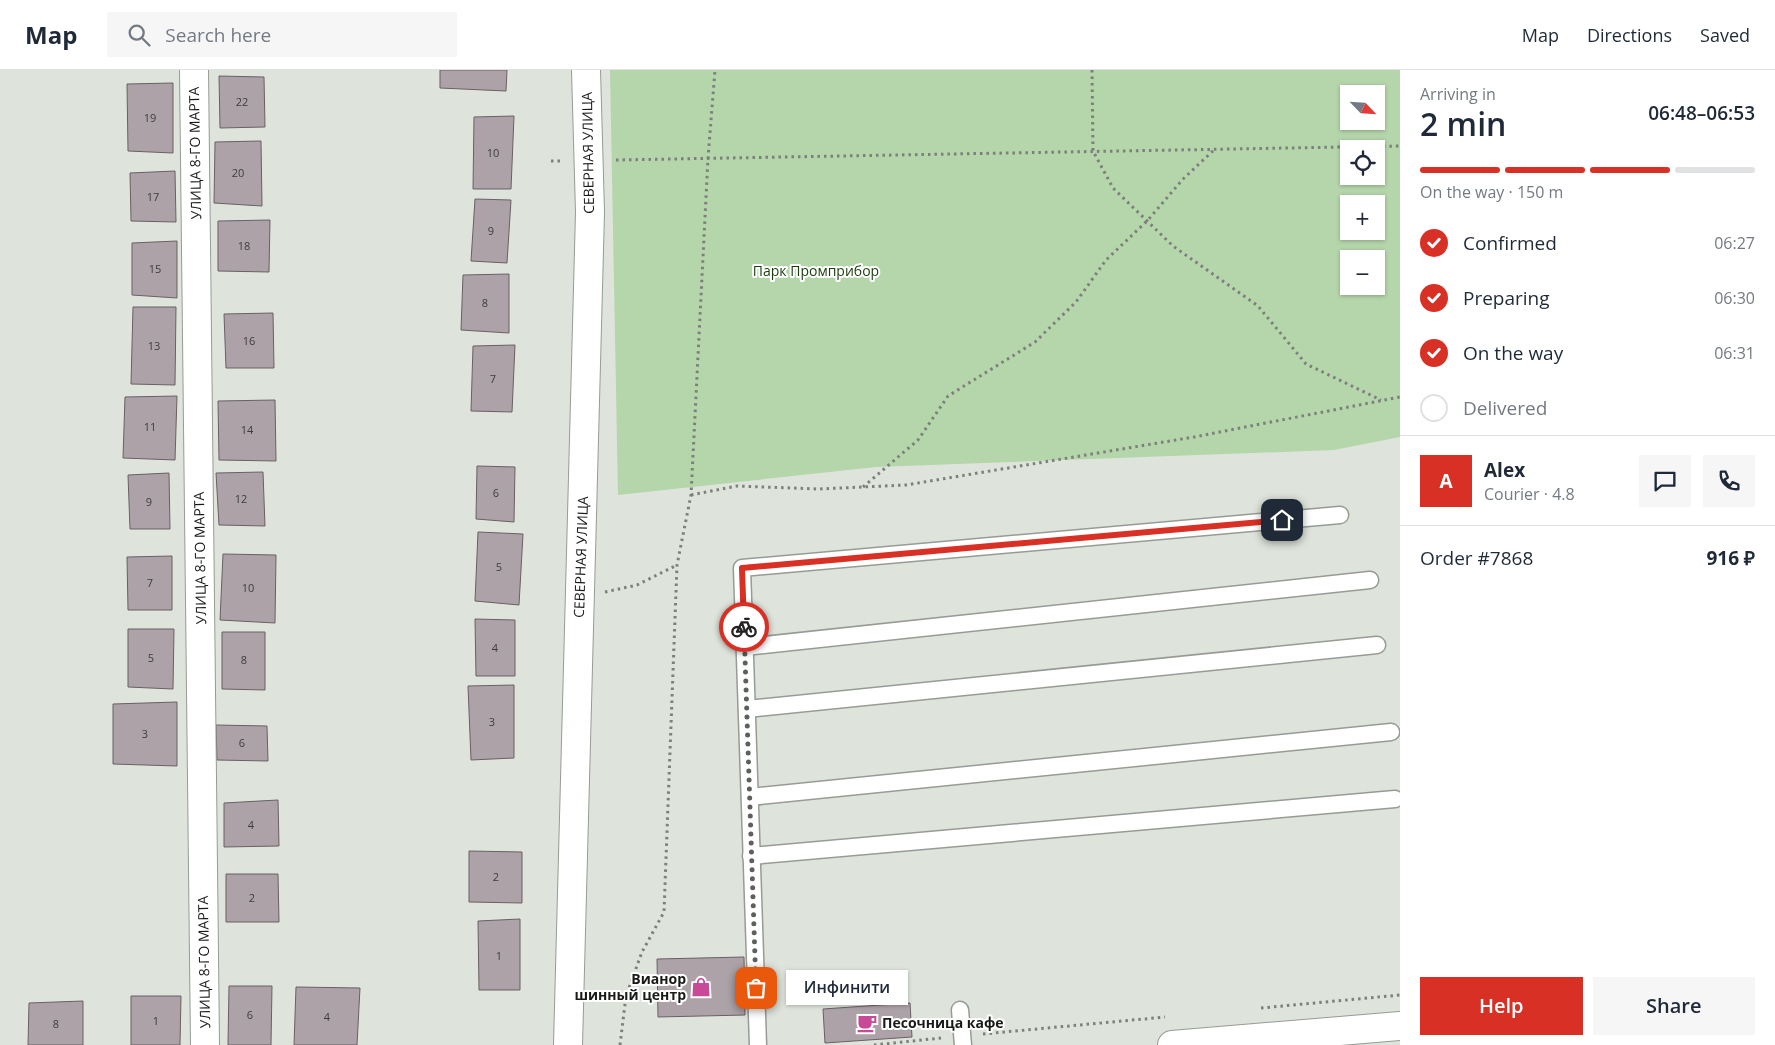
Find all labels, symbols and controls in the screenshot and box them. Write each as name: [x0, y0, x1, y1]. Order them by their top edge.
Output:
search box: [107, 12, 457, 57]
text: Map: [25, 18, 77, 51]
icon: search: [125, 21, 153, 49]
text: Search here: [165, 22, 271, 48]
text: Map: [1522, 23, 1559, 47]
text: Directions: [1587, 23, 1672, 47]
text: Saved: [1700, 23, 1750, 47]
text: Arriving in: [1420, 83, 1496, 105]
north arrow: [1340, 85, 1385, 130]
map controls: [1340, 85, 1385, 295]
street label: УЛИЦА 8-ГО МАРТА: [184, 86, 205, 220]
street label: СЕВЕРНАЯ УЛИЦА: [577, 92, 598, 214]
house number: 22: [236, 94, 248, 109]
text: 06:48–06:53: [1648, 100, 1755, 126]
text: 2 min: [1420, 102, 1506, 145]
house number: 19: [144, 110, 156, 125]
button: locate: [1340, 140, 1385, 185]
house number: 10: [487, 145, 499, 160]
house number: 20: [232, 165, 244, 180]
text: On the way · 150 m: [1420, 181, 1563, 203]
house number: 17: [147, 189, 159, 204]
button: +: [1340, 195, 1385, 240]
house number: 9: [488, 223, 494, 238]
icon: check: [1420, 229, 1448, 257]
text: Confirmed: [1463, 230, 1557, 256]
text: 06:27: [1714, 232, 1755, 254]
house number: 18: [238, 238, 250, 253]
button: −: [1340, 250, 1385, 295]
house number: 15: [149, 261, 161, 276]
park label: Парк Промприбор: [753, 261, 879, 280]
icon: check: [1420, 284, 1448, 312]
text: Preparing: [1463, 285, 1550, 311]
text: 06:30: [1714, 287, 1755, 309]
house number: 8: [482, 295, 488, 310]
house number: 16: [243, 333, 255, 348]
house number: 13: [148, 338, 160, 353]
icon: check: [1420, 339, 1448, 367]
text: On the way: [1463, 340, 1563, 366]
text: 06:31: [1714, 342, 1755, 364]
house number: 7: [490, 371, 496, 386]
text: Delivered: [1463, 395, 1547, 421]
house number: 11: [144, 419, 156, 434]
house number: 14: [241, 422, 254, 437]
button: chat: [1639, 455, 1691, 507]
button: phone: [1703, 455, 1755, 507]
text: Alex: [1484, 457, 1525, 483]
text: A: [1439, 468, 1453, 494]
text: Courier · 4.8: [1484, 483, 1575, 505]
house number: 6: [493, 485, 499, 500]
street label: УЛИЦА 8-ГО МАРТА: [189, 491, 210, 625]
house number: 12: [235, 491, 247, 506]
house number: 9: [146, 494, 152, 509]
street label: СЕВЕРНАЯ УЛИЦА: [569, 496, 592, 618]
pin: [1261, 499, 1303, 541]
icon: home: [1268, 506, 1296, 534]
text: Order #7868: [1420, 545, 1533, 571]
text: 916 ₽: [1706, 545, 1755, 571]
house number: 5: [496, 559, 502, 574]
house number: 7: [147, 575, 153, 590]
house number: 10: [242, 580, 254, 595]
courier: [719, 602, 769, 652]
icon: bike: [730, 613, 758, 641]
house number: 4: [492, 640, 499, 655]
house number: 5: [148, 650, 154, 665]
house number: 8: [241, 652, 247, 667]
house number: 3: [489, 714, 495, 729]
house number: 3: [142, 726, 148, 741]
house number: 6: [239, 735, 245, 750]
house number: 4: [248, 817, 255, 832]
house number: 2: [493, 869, 499, 884]
house number: 2: [249, 890, 255, 905]
street label: УЛИЦА 8-ГО МАРТА: [193, 895, 214, 1029]
house number: 1: [496, 948, 502, 963]
pin: [735, 967, 777, 1009]
place label: Вианор шинный центр: [574, 969, 686, 1004]
callout: Инфинити: [786, 970, 908, 1006]
icon: bag: [742, 974, 770, 1002]
shop icon: Вианор шинный центр: [690, 976, 712, 998]
text: Инфинити: [804, 976, 890, 998]
button: Help: [1420, 977, 1583, 1035]
button: Share: [1593, 977, 1755, 1035]
house number: 6: [247, 1007, 253, 1022]
house number: 4: [324, 1009, 331, 1024]
cafe icon: Песочница кафе: [856, 1012, 878, 1034]
house number: 1: [153, 1013, 159, 1028]
place label: Песочница кафе: [882, 1013, 1004, 1032]
house number: 8: [53, 1016, 59, 1031]

